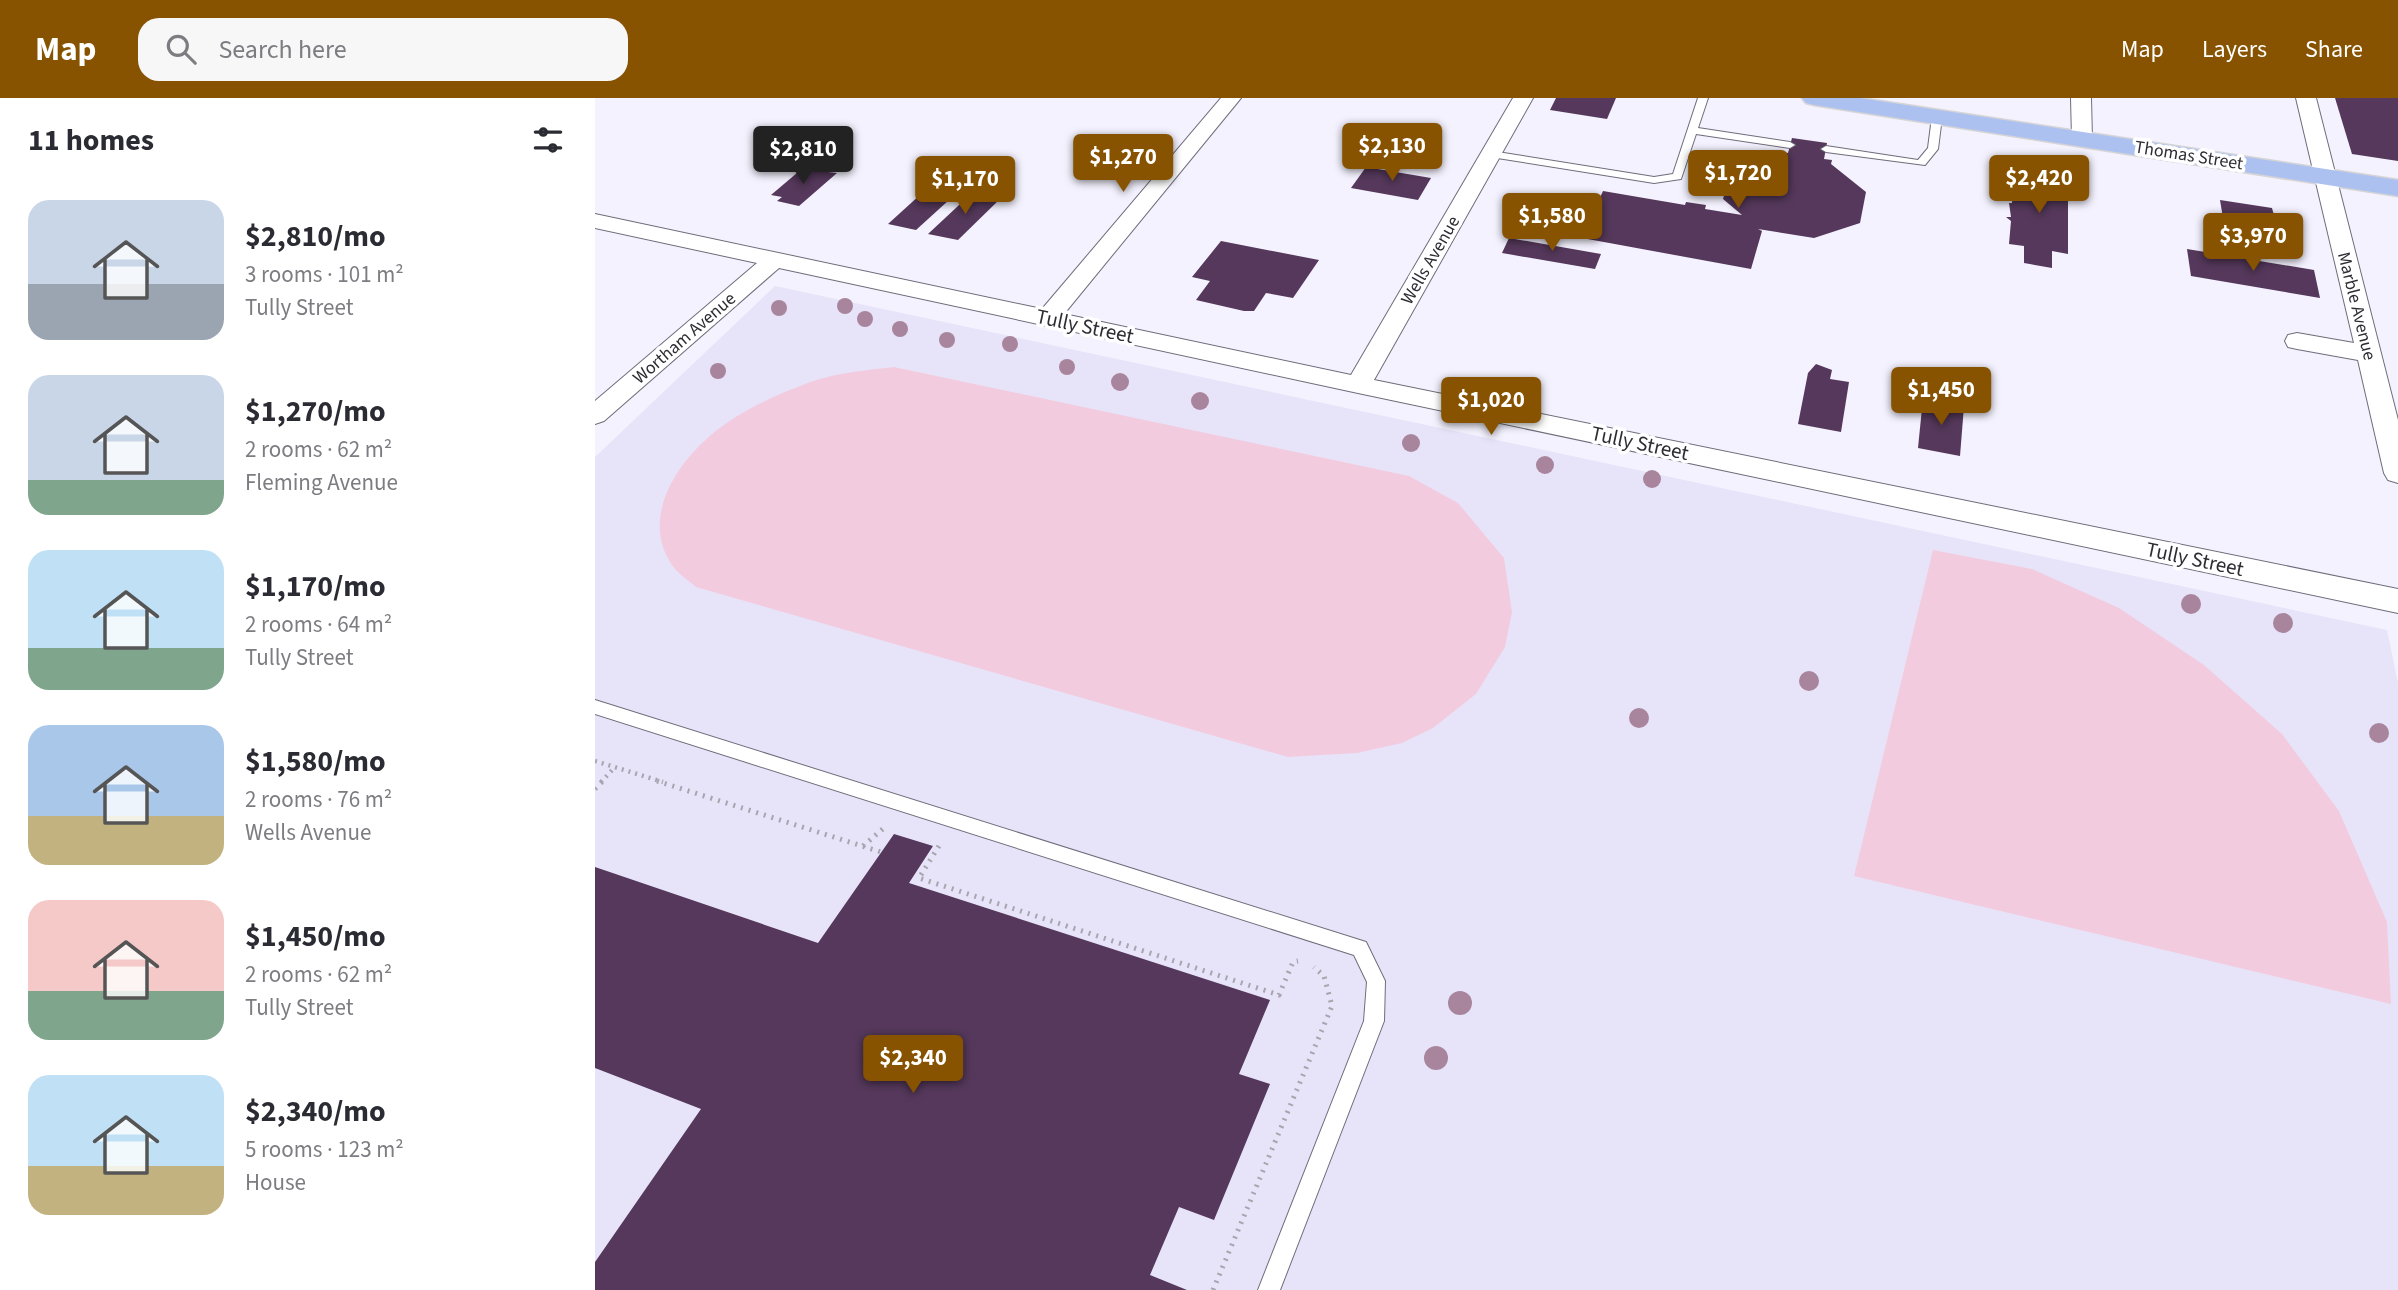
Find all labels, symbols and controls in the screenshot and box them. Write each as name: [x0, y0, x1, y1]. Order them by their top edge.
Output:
search box: [138, 18, 628, 81]
text: Map: [35, 26, 96, 73]
icon: search: [162, 30, 200, 68]
text: Search here: [218, 31, 347, 68]
text: Map: [2121, 32, 2164, 67]
text: Layers: [2202, 32, 2267, 67]
text: Share: [2305, 32, 2363, 67]
text: 11 homes: [28, 119, 154, 162]
icon: filters: [529, 121, 567, 159]
pin: $2,130: [1335, 123, 1449, 183]
pin: $2,810: [746, 126, 860, 186]
text: $2,130: [1358, 129, 1426, 162]
text: $2,810: [769, 132, 837, 165]
pin: $1,270: [1066, 134, 1180, 194]
street label: Thomas Street: [2133, 135, 2245, 176]
text: $1,270: [1089, 140, 1157, 173]
pin: $1,720: [1681, 150, 1795, 210]
pin: $1,170: [908, 156, 1022, 216]
text: $1,720: [1704, 156, 1772, 189]
pin: $2,420: [1982, 156, 2096, 215]
text: $2,420: [2005, 161, 2073, 194]
text: $1,170: [931, 162, 999, 195]
pin: $1,580: [1495, 194, 1609, 253]
text: $1,580: [1518, 199, 1586, 232]
street label: Wells Avenue: [1395, 211, 1466, 309]
pin: $3,970: [2196, 214, 2310, 273]
text: $2,810/mo: [245, 215, 386, 258]
text: $3,970: [2219, 219, 2287, 252]
icon: home: [84, 228, 168, 312]
street label: Marble Avenue: [2331, 249, 2382, 363]
text: 3 rooms · 101 m²: [245, 258, 404, 291]
street label: Wortham Avenue: [627, 287, 741, 390]
text: Tully Street: [245, 291, 353, 324]
street label: Tully Street: [1033, 301, 1137, 351]
pin: $1,450: [1884, 368, 1998, 427]
text: $1,450: [1907, 373, 1975, 406]
pin: $1,020: [1434, 378, 1548, 437]
text: $1,020: [1457, 383, 1525, 416]
text: $1,270/mo: [245, 390, 386, 433]
icon: home: [84, 403, 168, 487]
street label: Tully Street: [1588, 418, 1692, 468]
text: 2 rooms · 62 m²: [245, 433, 392, 466]
text: Fleming Avenue: [245, 466, 398, 499]
street label: Tully Street: [2143, 534, 2247, 584]
text: $1,170/mo: [245, 565, 386, 608]
icon: home: [84, 578, 168, 662]
text: 2 rooms · 64 m²: [245, 608, 392, 641]
text: Tully Street: [245, 641, 353, 674]
text: $1,580/mo: [245, 740, 386, 783]
icon: home: [84, 753, 168, 837]
text: 2 rooms · 76 m²: [245, 783, 392, 816]
text: Wells Avenue: [245, 816, 371, 849]
text: $1,450/mo: [245, 915, 386, 958]
icon: home: [84, 928, 168, 1012]
text: 2 rooms · 62 m²: [245, 958, 392, 991]
text: Tully Street: [245, 991, 353, 1024]
pin: $2,340: [856, 1035, 970, 1095]
text: $2,340: [879, 1041, 947, 1074]
text: $2,340/mo: [245, 1090, 386, 1133]
icon: home: [84, 1103, 168, 1187]
text: 5 rooms · 123 m²: [245, 1133, 404, 1166]
text: House: [245, 1166, 306, 1199]

